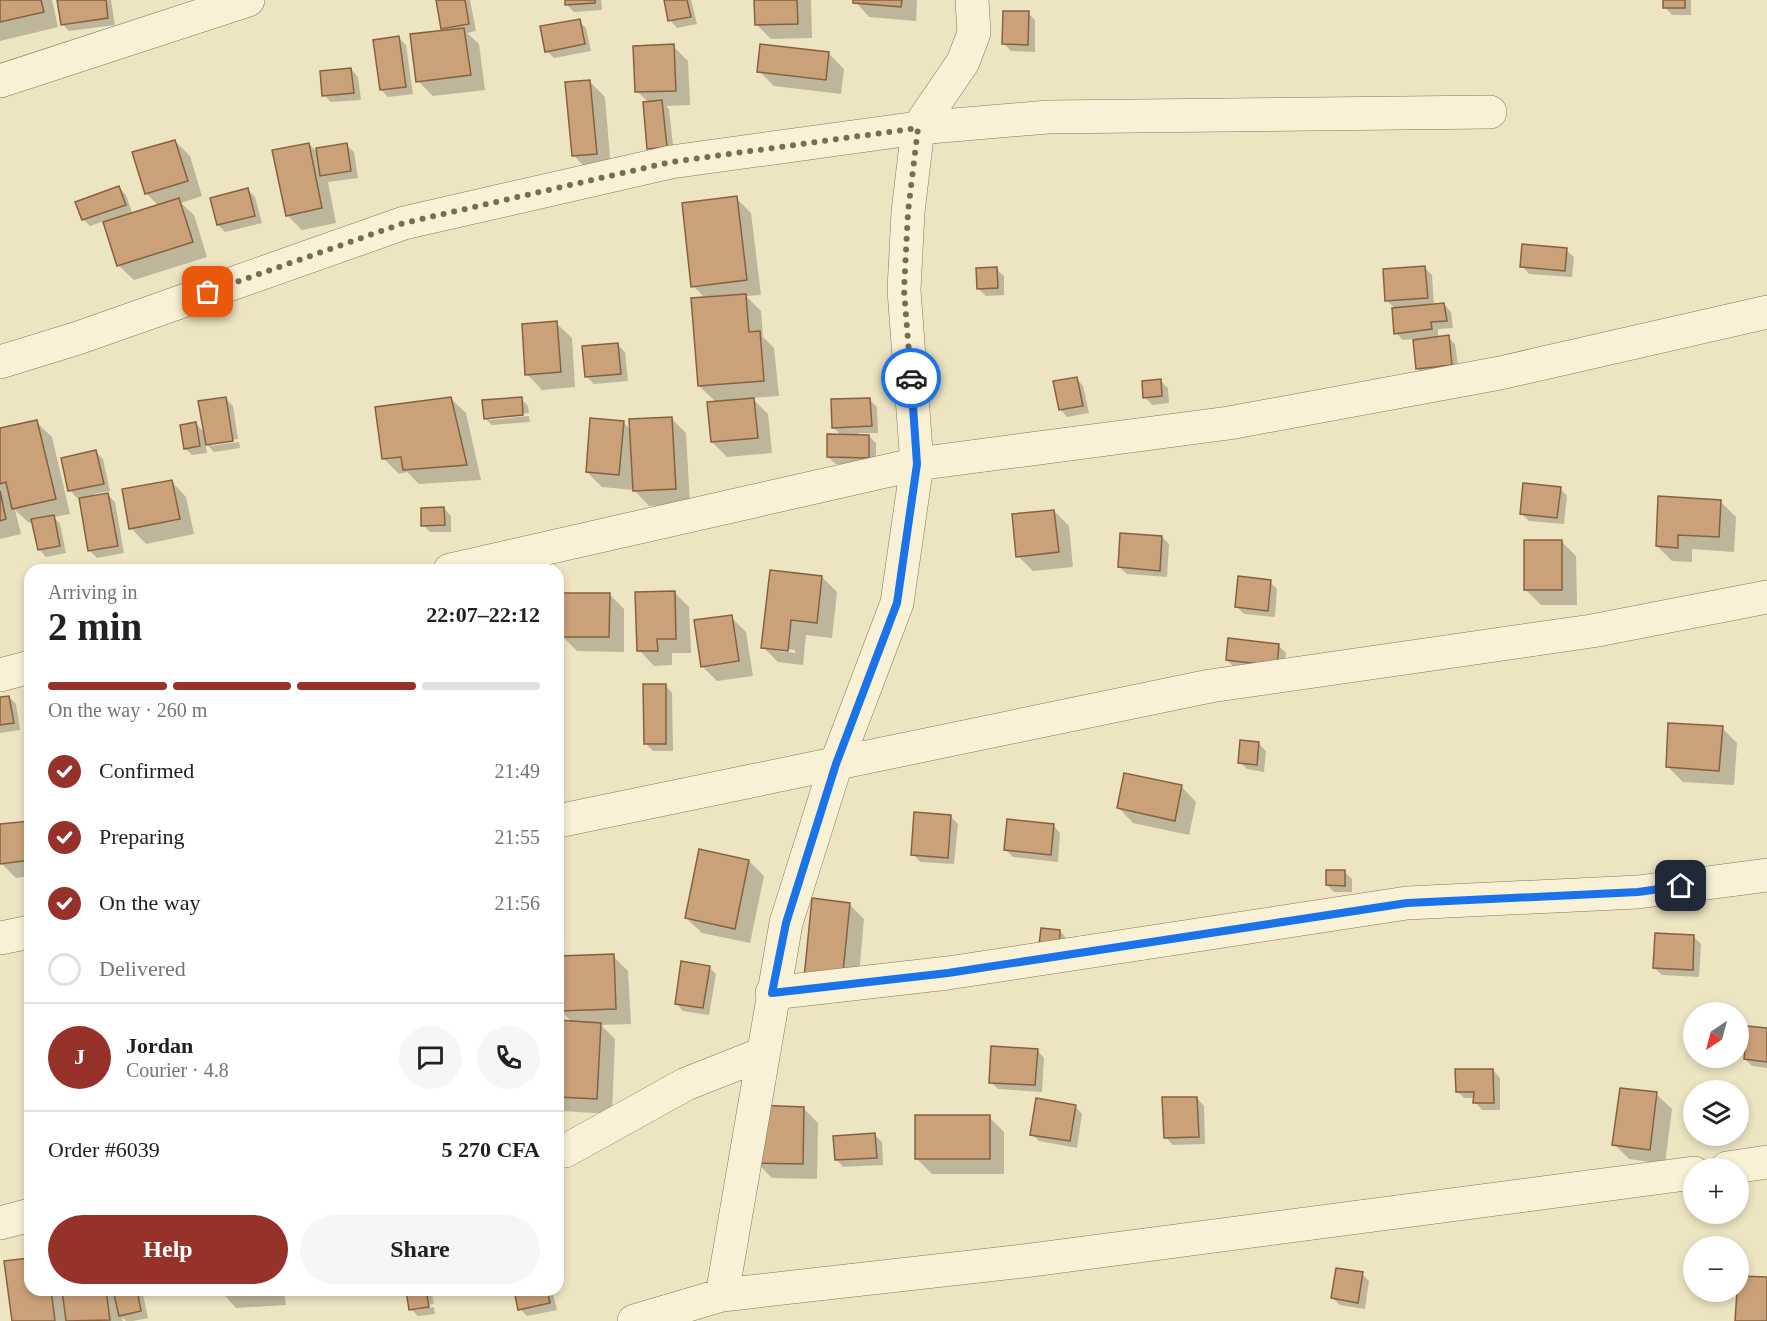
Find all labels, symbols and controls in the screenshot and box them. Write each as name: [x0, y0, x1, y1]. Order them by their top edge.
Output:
pin: [182, 266, 233, 317]
icon: bag: [191, 275, 224, 308]
courier: [881, 348, 941, 408]
icon: car: [895, 362, 928, 395]
text: Arriving in: [48, 581, 137, 603]
text: 22:07–22:12: [426, 602, 540, 627]
text: 2 min: [48, 605, 142, 648]
text: On the way · 260 m: [48, 699, 207, 721]
icon: check: [48, 755, 81, 788]
text: Confirmed: [99, 758, 194, 783]
text: 21:49: [494, 760, 540, 782]
icon: check: [48, 821, 81, 854]
text: Preparing: [99, 824, 185, 849]
text: 21:55: [494, 826, 540, 848]
pin: [1655, 860, 1706, 911]
icon: home: [1664, 869, 1697, 902]
icon: check: [48, 887, 81, 920]
text: On the way: [99, 890, 200, 915]
text: 21:56: [494, 892, 540, 914]
text: Delivered: [99, 956, 186, 981]
north arrow: [1683, 1002, 1749, 1068]
map controls: [1683, 1002, 1749, 1302]
button: chat: [399, 1026, 462, 1089]
button: phone: [477, 1026, 540, 1089]
text: Jordan: [126, 1033, 193, 1058]
text: J: [74, 1044, 85, 1069]
text: Courier · 4.8: [126, 1059, 229, 1081]
button: layers: [1683, 1080, 1749, 1146]
text: Order #6039: [48, 1137, 160, 1162]
text: 5 270 CFA: [441, 1137, 540, 1162]
button: +: [1683, 1158, 1749, 1224]
button: Help: [48, 1215, 288, 1284]
button: Share: [300, 1215, 540, 1284]
button: −: [1683, 1236, 1749, 1302]

